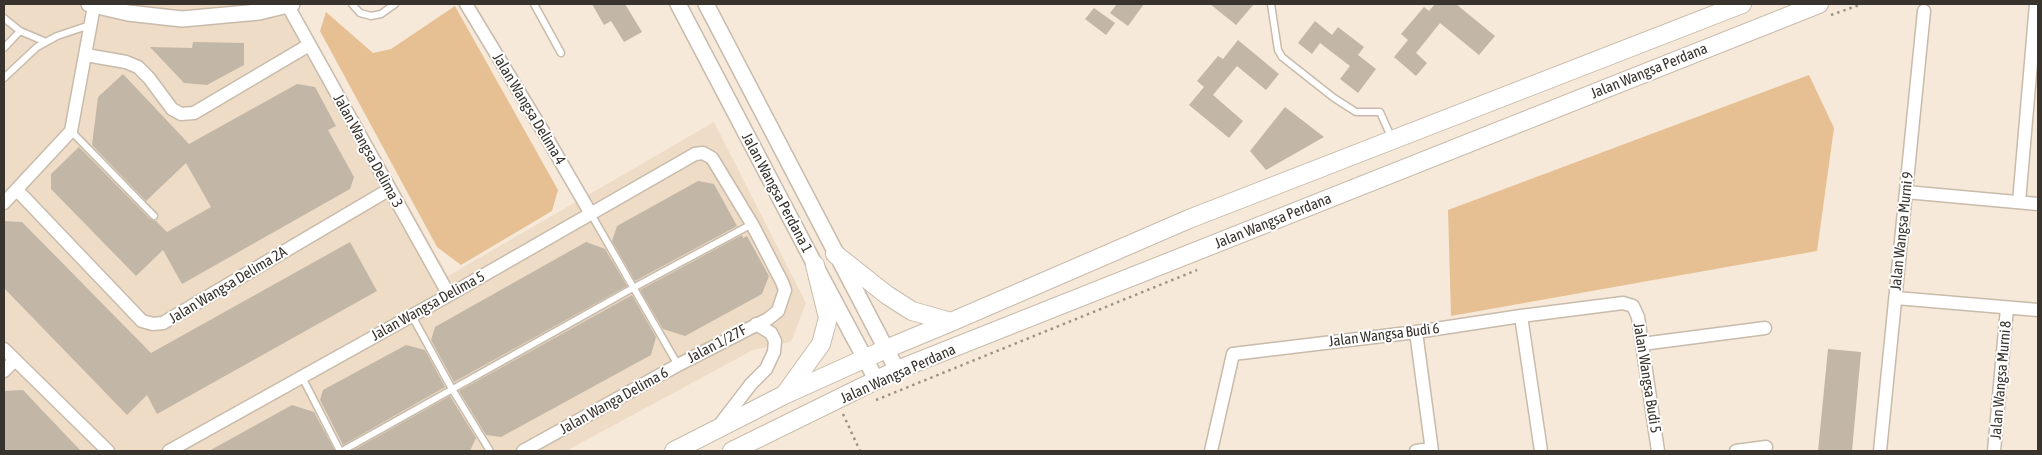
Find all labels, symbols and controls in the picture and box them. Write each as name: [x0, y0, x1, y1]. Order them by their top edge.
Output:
street label: Jalan Wangsa Perdana: [1588, 39, 1710, 103]
street label: Jalan Wangsa Delima 4: [489, 50, 569, 168]
street label: Jalan Wangsa Delima 3: [329, 91, 407, 211]
street label: Jalan Wangsa Perdana 1: [738, 130, 816, 256]
street label: Jalan Wangsa Murni 9: [1887, 171, 1917, 291]
street label: Jalan Wangsa Perdana: [1212, 189, 1334, 253]
street label: Jalan Wangsa Delima 2A: [166, 243, 290, 327]
street label: Jalan Wangsa Delima 5: [368, 267, 488, 345]
street label: Jalan Wangsa Budi 6: [1328, 319, 1440, 351]
street label: Jalan Wangsa Murni 8: [1987, 320, 2015, 440]
street label: Jalan 1/27F: [684, 321, 750, 367]
street label: Jalan Wangsa Budi 5: [1629, 322, 1665, 434]
street label: Jalan Wangsa Perdana: [838, 341, 958, 407]
street label: Jalan Wanga Delima 6: [557, 364, 671, 438]

